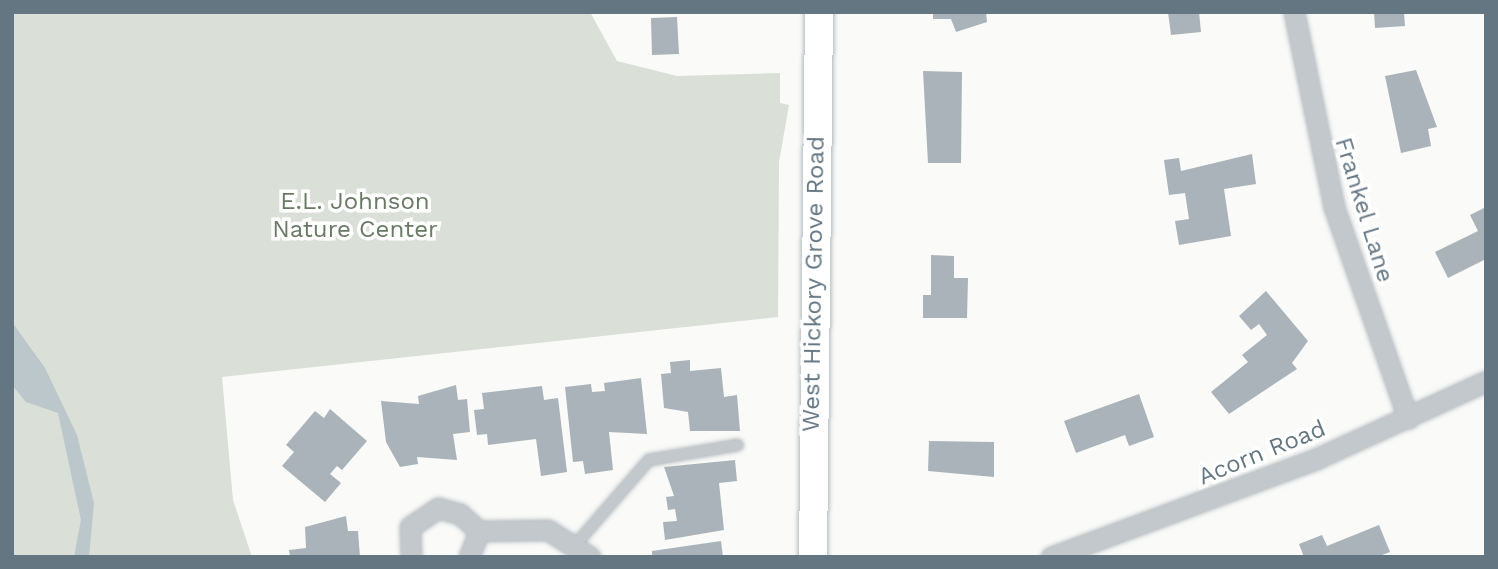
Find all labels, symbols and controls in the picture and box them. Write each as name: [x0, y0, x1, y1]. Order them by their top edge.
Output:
street label: Frankel Lane: [1328, 134, 1400, 286]
street label: West Hickory Grove Road: [797, 135, 831, 433]
park label: E.L. Johnson Nature Center: [272, 188, 438, 244]
street label: Acorn Road: [1194, 414, 1330, 492]

